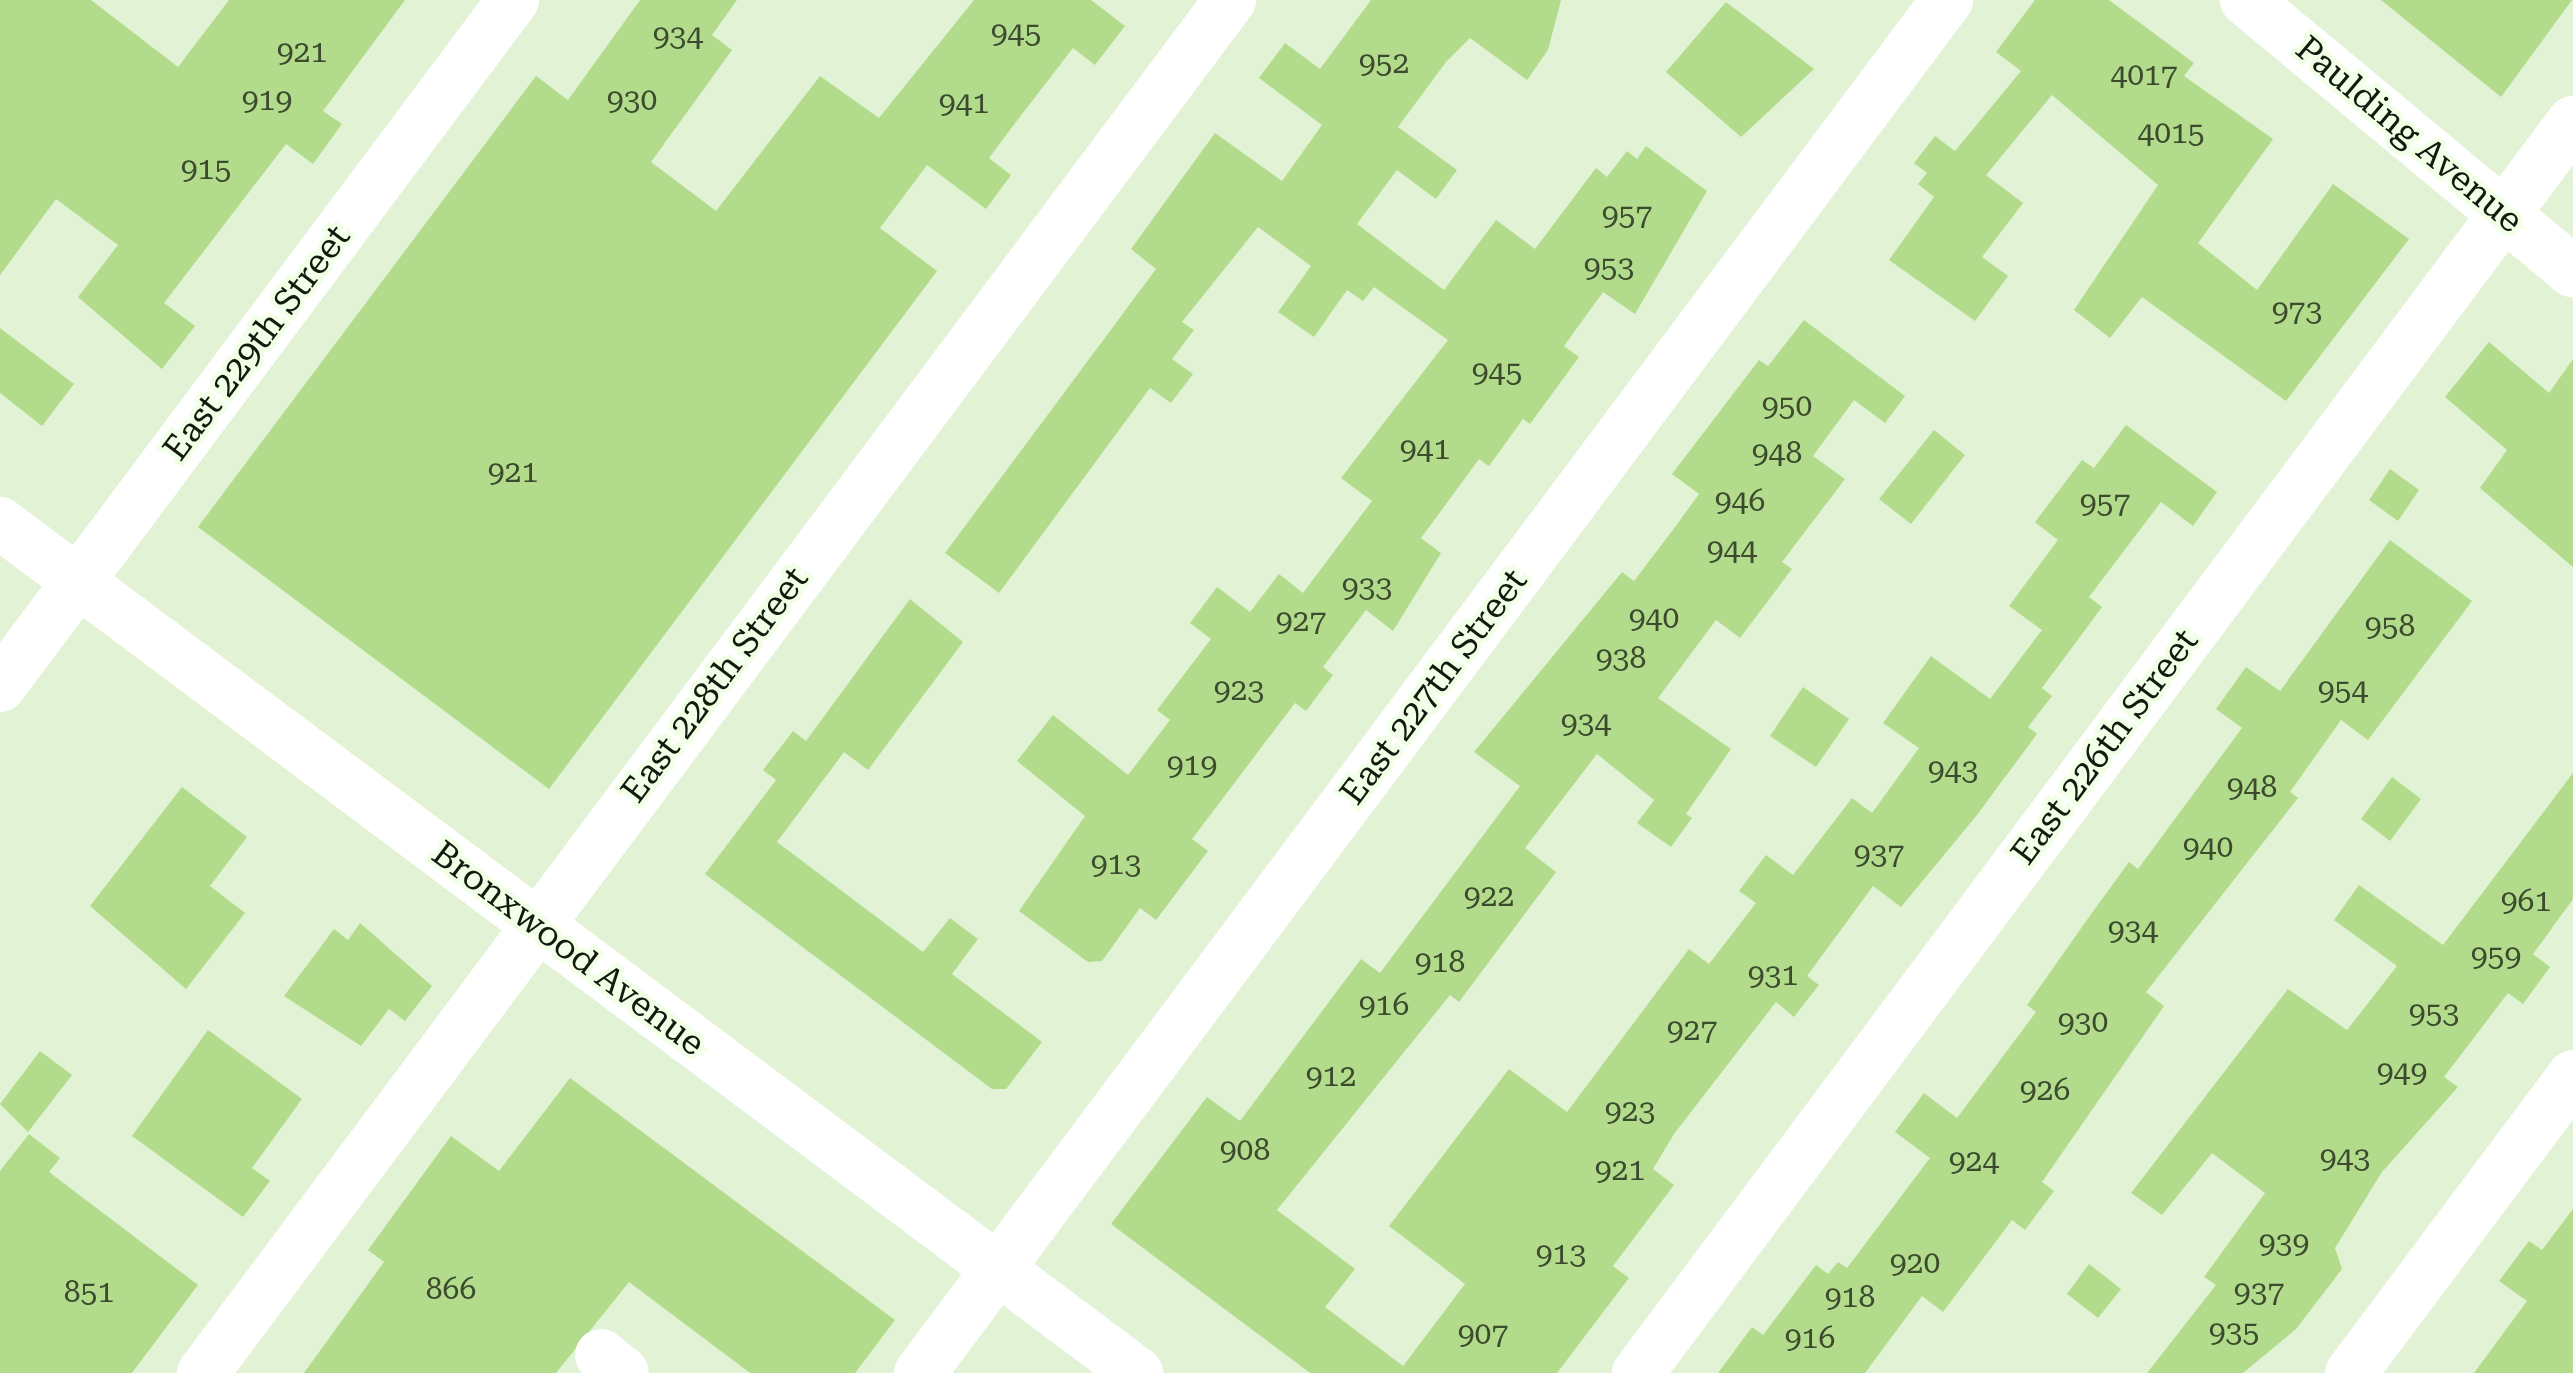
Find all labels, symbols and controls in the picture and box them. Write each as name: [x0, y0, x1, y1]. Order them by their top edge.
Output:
house number: 945: [991, 15, 1041, 51]
house number: 934: [653, 18, 703, 54]
street label: Paulding Avenue: [2287, 28, 2531, 242]
house number: 921: [277, 34, 327, 70]
house number: 952: [1359, 45, 1409, 81]
house number: 4017: [2110, 57, 2178, 93]
house number: 919: [242, 82, 292, 118]
house number: 930: [607, 82, 657, 118]
house number: 941: [939, 85, 989, 121]
house number: 4015: [2137, 115, 2205, 151]
house number: 915: [181, 151, 231, 187]
house number: 957: [1602, 197, 1652, 233]
street label: East 229th Street: [155, 217, 359, 469]
house number: 953: [1584, 249, 1634, 285]
house number: 973: [2272, 293, 2322, 329]
house number: 945: [1472, 354, 1522, 390]
house number: 950: [1762, 388, 1812, 424]
house number: 941: [1400, 431, 1450, 467]
house number: 948: [1752, 435, 1802, 471]
house number: 921: [488, 454, 538, 490]
house number: 946: [1715, 483, 1765, 519]
house number: 957: [2080, 485, 2130, 521]
house number: 944: [1707, 532, 1757, 568]
street label: East 228th Street: [613, 559, 817, 811]
street label: East 227th Street: [1332, 561, 1536, 813]
house number: 933: [1342, 569, 1392, 605]
house number: 940: [1629, 600, 1679, 636]
house number: 927: [1276, 603, 1326, 639]
house number: 958: [2365, 608, 2415, 644]
street label: East 226th Street: [2003, 621, 2207, 873]
house number: 938: [1596, 640, 1646, 676]
house number: 923: [1214, 672, 1264, 708]
house number: 954: [2318, 672, 2368, 708]
house number: 934: [1561, 705, 1611, 741]
house number: 919: [1167, 747, 1217, 783]
house number: 943: [1928, 752, 1978, 788]
house number: 948: [2227, 769, 2277, 805]
house number: 940: [2183, 829, 2233, 865]
street label: Bronxwood Avenue: [423, 833, 713, 1065]
house number: 937: [1854, 836, 1904, 872]
house number: 913: [1091, 846, 1141, 882]
house number: 922: [1464, 878, 1514, 914]
house number: 961: [2501, 883, 2551, 919]
house number: 934: [2108, 912, 2158, 948]
house number: 959: [2471, 938, 2521, 974]
house number: 918: [1415, 944, 1465, 980]
house number: 931: [1748, 957, 1798, 993]
house number: 916: [1359, 987, 1409, 1023]
house number: 953: [2409, 995, 2459, 1031]
house number: 930: [2058, 1004, 2108, 1040]
house number: 927: [1667, 1012, 1717, 1048]
house number: 949: [2377, 1054, 2427, 1090]
house number: 912: [1306, 1058, 1356, 1094]
house number: 926: [2020, 1072, 2070, 1108]
house number: 923: [1605, 1093, 1655, 1129]
house number: 908: [1220, 1132, 1270, 1168]
house number: 943: [2320, 1140, 2370, 1176]
house number: 924: [1949, 1143, 1999, 1179]
house number: 921: [1595, 1152, 1645, 1188]
house number: 939: [2259, 1225, 2309, 1261]
house number: 913: [1536, 1236, 1586, 1272]
house number: 920: [1890, 1245, 1940, 1281]
house number: 866: [426, 1271, 476, 1307]
house number: 851: [64, 1274, 114, 1310]
house number: 937: [2234, 1274, 2284, 1310]
house number: 918: [1825, 1279, 1875, 1315]
house number: 935: [2209, 1314, 2259, 1350]
house number: 907: [1458, 1316, 1508, 1352]
house number: 916: [1785, 1320, 1835, 1356]

